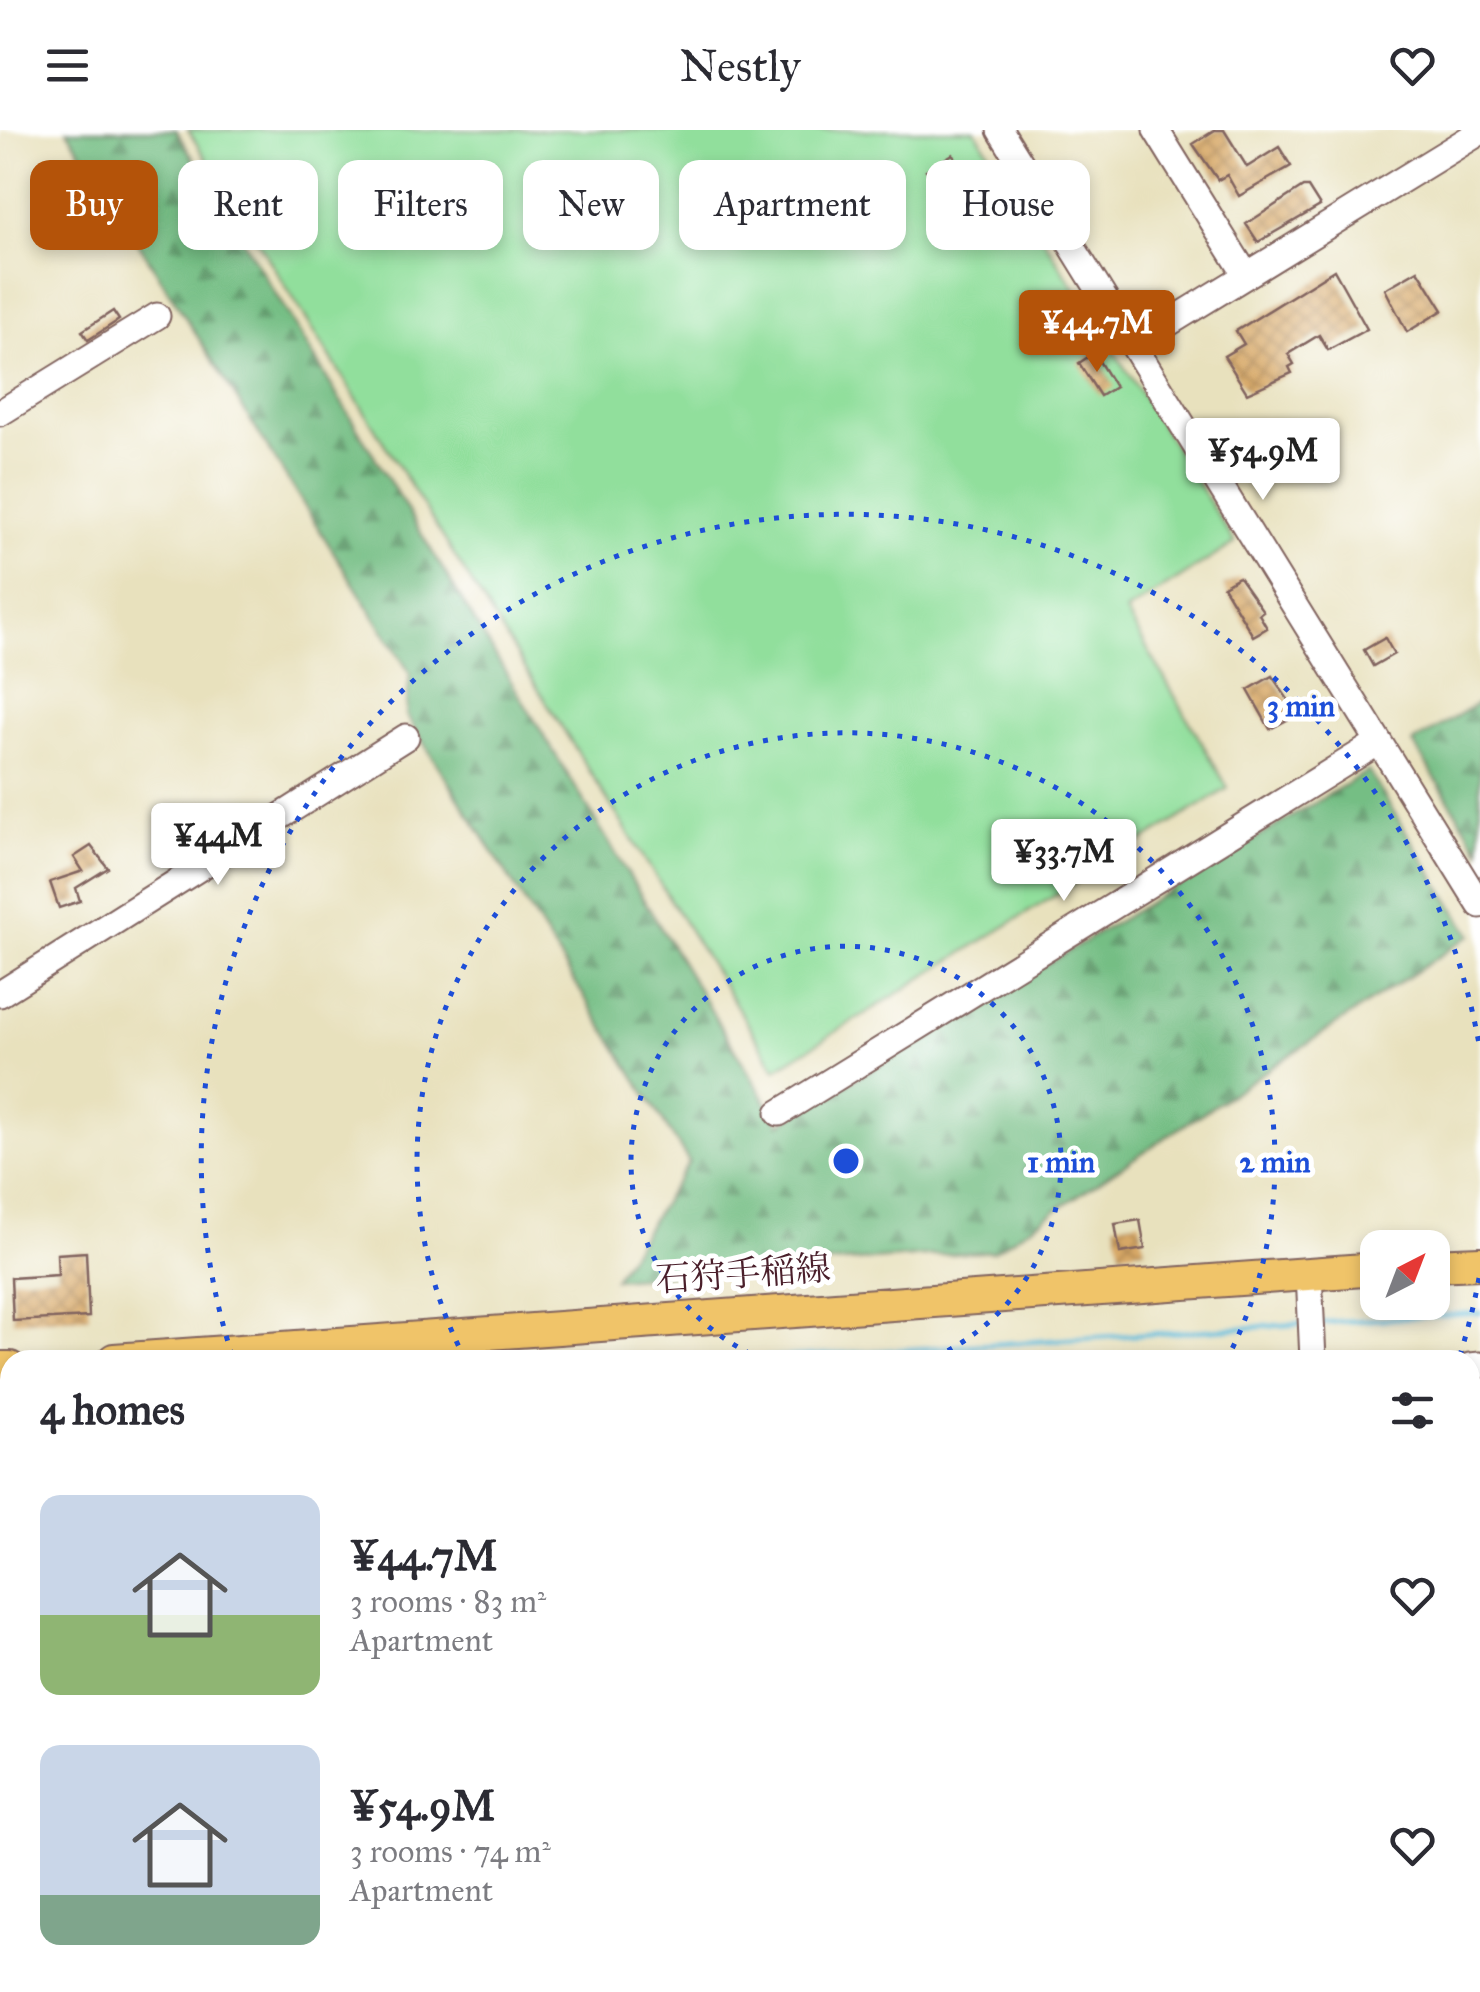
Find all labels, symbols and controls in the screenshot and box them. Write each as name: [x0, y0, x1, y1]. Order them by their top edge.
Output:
icon: menu: [40, 38, 95, 93]
text: Nestly: [679, 38, 801, 93]
icon: heart: [1385, 38, 1440, 93]
chip: Buy: [30, 160, 158, 250]
chip: Rent: [178, 160, 318, 250]
chip: Filters: [338, 160, 503, 250]
chip: New: [523, 160, 659, 250]
chip: Apartment: [679, 160, 906, 250]
chip: House: [926, 160, 1090, 250]
pin: ¥44.7M: [1016, 290, 1178, 375]
text: ¥44.7M: [1041, 303, 1153, 342]
pin: ¥54.9M: [1182, 418, 1344, 503]
text: ¥54.9M: [1208, 431, 1318, 470]
text: 3 min: [1267, 688, 1336, 724]
pin: ¥44M: [159, 803, 277, 888]
text: ¥44M: [173, 816, 263, 855]
pin: ¥33.7M: [983, 819, 1145, 904]
text: ¥33.7M: [1013, 832, 1115, 871]
centre of rings: [828, 1143, 864, 1179]
text: 1 min: [1027, 1144, 1096, 1180]
text: 2 min: [1240, 1144, 1311, 1180]
north arrow: [1360, 1230, 1450, 1320]
map controls: [1360, 1230, 1450, 1320]
street label: 石狩手稲線: [654, 1246, 832, 1302]
icon: filters: [1385, 1383, 1440, 1438]
text: 4 homes: [40, 1384, 185, 1436]
text: ¥44.7M: [350, 1530, 497, 1582]
icon: home: [120, 1535, 240, 1655]
icon: heart: [1385, 1568, 1440, 1623]
text: 3 rooms · 83 m²: [350, 1582, 546, 1621]
text: Apartment: [350, 1621, 493, 1660]
text: ¥54.9M: [350, 1780, 495, 1832]
icon: home: [120, 1785, 240, 1905]
icon: heart: [1385, 1818, 1440, 1873]
text: 3 rooms · 74 m²: [350, 1832, 551, 1871]
text: Apartment: [350, 1871, 493, 1910]

